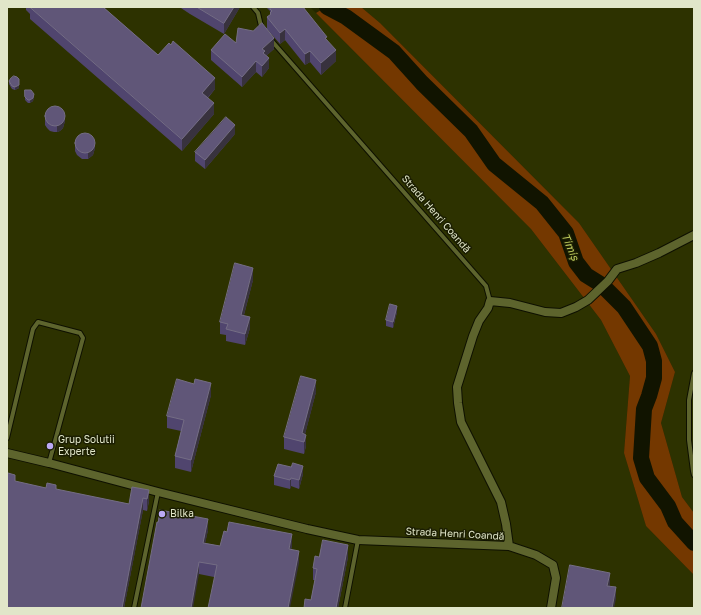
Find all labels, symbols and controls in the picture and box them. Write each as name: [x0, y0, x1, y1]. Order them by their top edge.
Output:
street label: Strada Henri Coandă: [399, 173, 473, 255]
water label: Timiș: [558, 231, 582, 263]
place label: Grup Solutii Experte: [58, 434, 115, 458]
marker: Grup Solutii Experte: [45, 441, 55, 451]
place label: Bilka: [170, 508, 194, 520]
marker: Bilka: [157, 509, 167, 519]
street label: Strada Henri Coandă: [405, 525, 505, 543]

